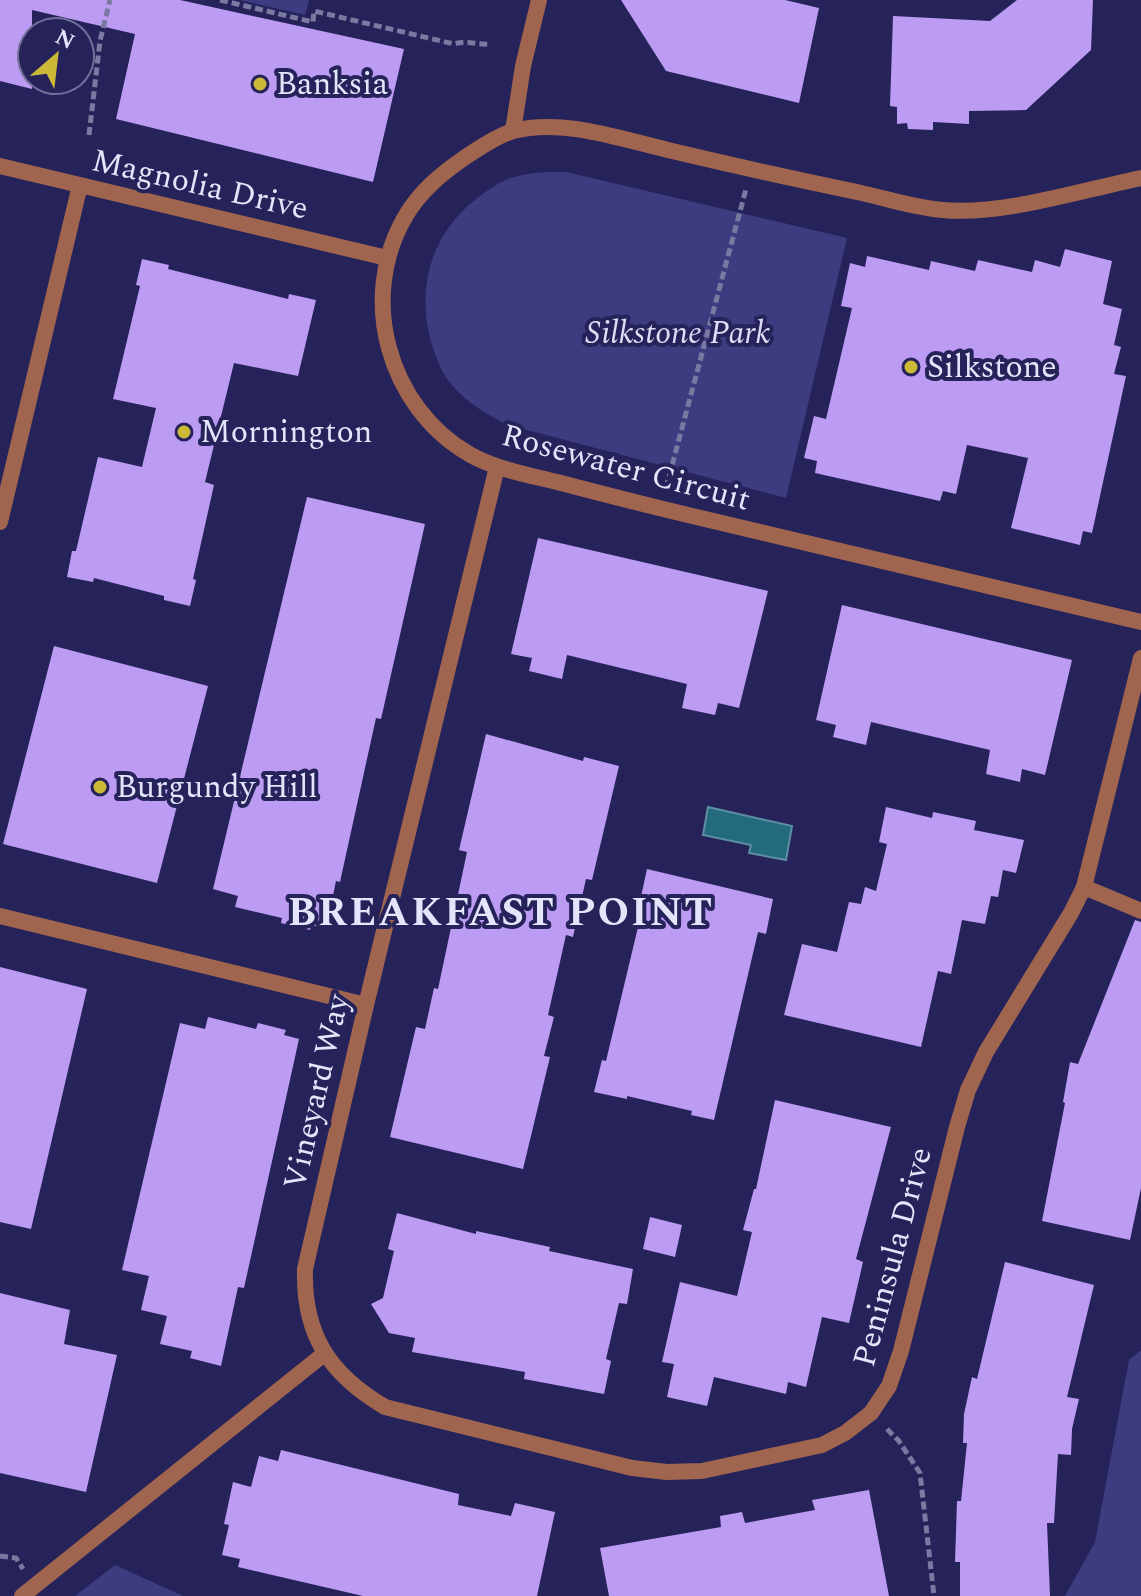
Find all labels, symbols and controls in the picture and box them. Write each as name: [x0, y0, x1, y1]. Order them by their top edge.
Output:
north arrow: [16, 16, 96, 96]
text: N: [49, 21, 80, 58]
place label: Banksia: [276, 60, 388, 109]
marker: Banksia: [251, 75, 269, 93]
street label: Magnolia Drive: [87, 136, 313, 234]
park label: Silkstone Park: [586, 309, 771, 358]
place label: Silkstone: [927, 343, 1057, 392]
marker: Silkstone: [902, 358, 920, 376]
place label: Mornington: [200, 408, 372, 457]
street label: Rosewater Circuit: [496, 411, 756, 525]
marker: Mornington: [175, 423, 193, 441]
place label: Burgundy Hill: [116, 763, 318, 812]
marker: Burgundy Hill: [91, 778, 109, 796]
district label: BREAKFAST POINT: [288, 883, 714, 944]
street label: Vineyard Way: [271, 988, 364, 1194]
street label: Peninsula Drive: [840, 1142, 946, 1372]

